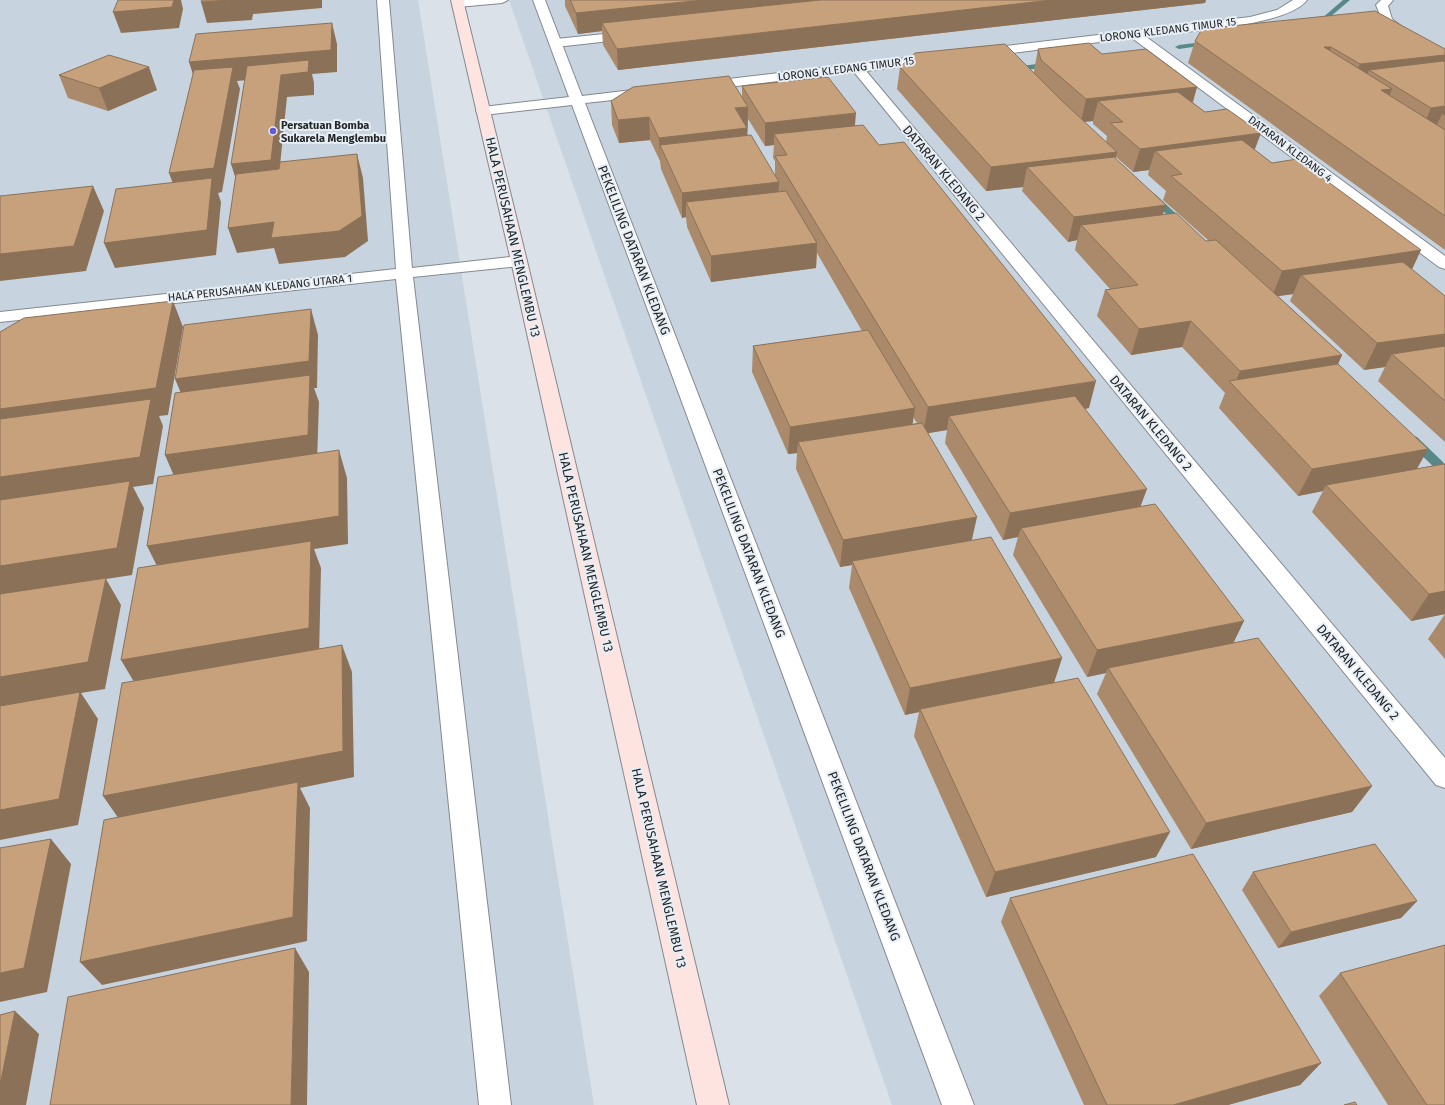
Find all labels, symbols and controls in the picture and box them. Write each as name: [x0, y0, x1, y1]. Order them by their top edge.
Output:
street label: LORONG KLEDANG TIMUR 15: [1099, 15, 1237, 45]
street label: LORONG KLEDANG TIMUR 15: [777, 54, 915, 84]
street label: DATARAN KLEDANG 4: [1245, 113, 1335, 185]
place label: Persatuan Bomba Sukarela Menglembu: [281, 119, 386, 145]
street label: DATARAN KLEDANG 2: [900, 122, 988, 224]
marker: Persatuan Bomba Sukarela Menglembu: [268, 126, 278, 136]
street label: HALA PERUSAHAAN MENGLEMBU 13: [483, 136, 543, 338]
street label: PEKELILING DATARAN KLEDANG: [595, 163, 673, 337]
street label: HALA PERUSAHAAN KLEDANG UTARA 1: [167, 272, 353, 304]
street label: DATARAN KLEDANG 2: [1107, 372, 1195, 474]
street label: HALA PERUSAHAAN MENGLEMBU 13: [556, 451, 616, 653]
street label: PEKELILING DATARAN KLEDANG: [710, 466, 788, 640]
street label: DATARAN KLEDANG 2: [1314, 621, 1402, 723]
street label: HALA PERUSAHAAN MENGLEMBU 13: [629, 767, 689, 969]
street label: PEKELILING DATARAN KLEDANG: [825, 769, 903, 943]

